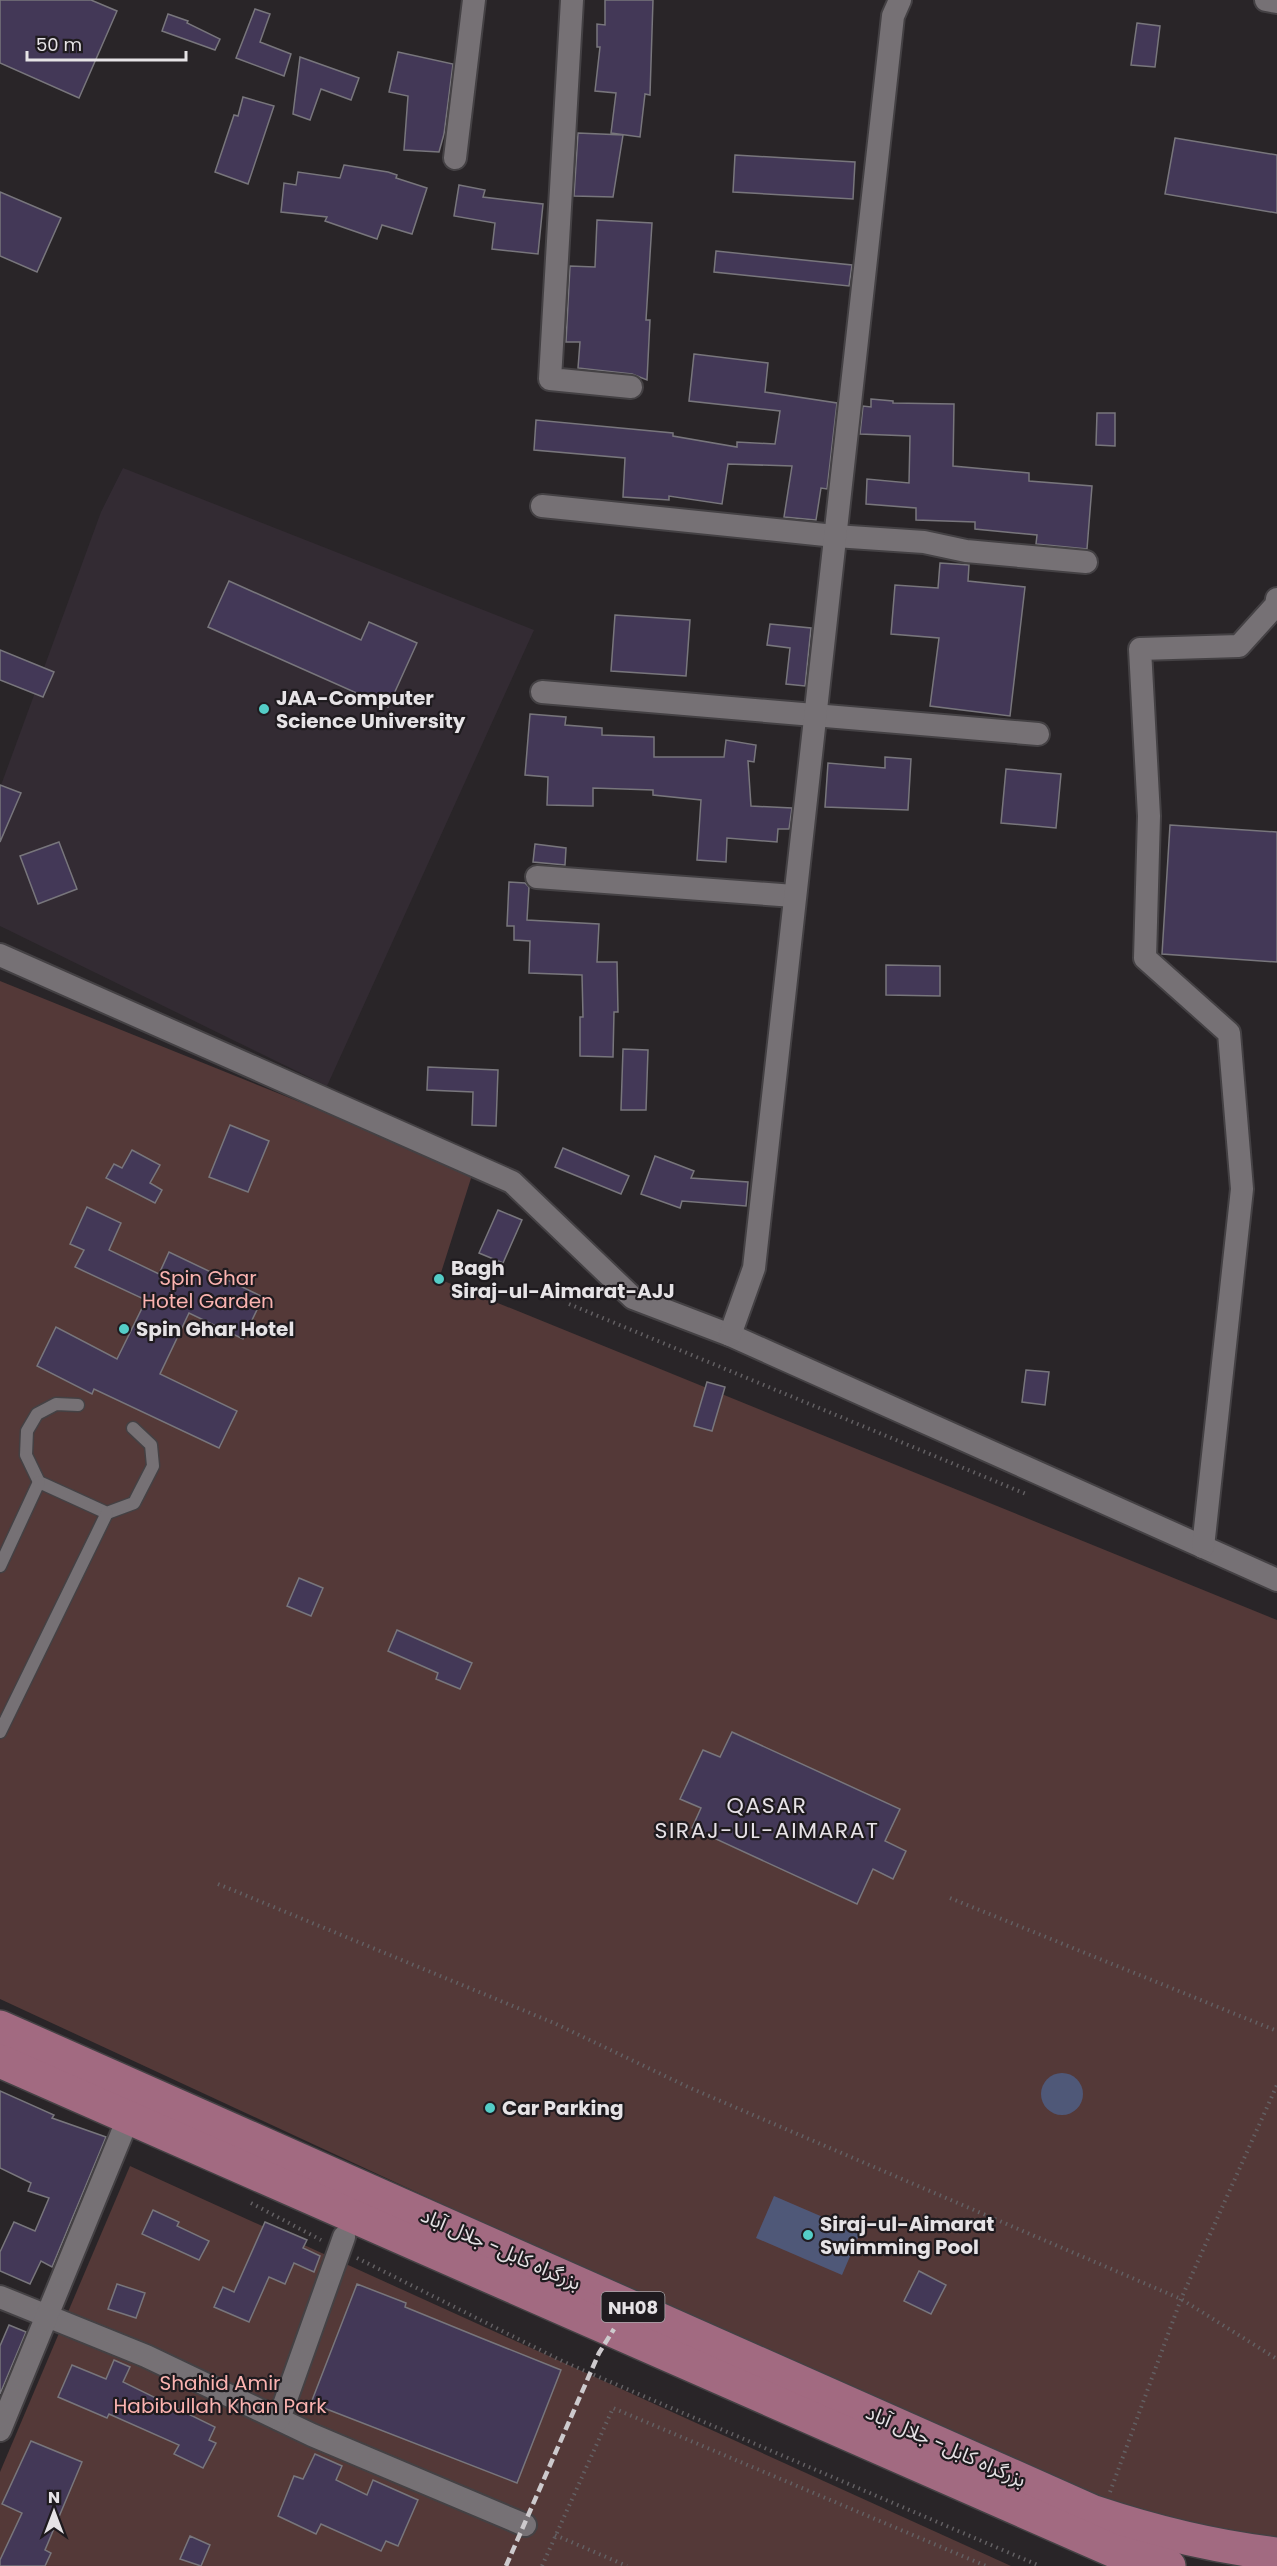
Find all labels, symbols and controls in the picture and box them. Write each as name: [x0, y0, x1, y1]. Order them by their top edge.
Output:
scale bar: [27, 24, 186, 62]
text: 50 m: [36, 32, 82, 57]
place label: JAA-Computer Science University: [276, 684, 466, 735]
marker: JAA-Computer Science University: [257, 702, 271, 716]
place label: Bagh Siraj-ul-Aimarat-AJJ: [451, 1254, 675, 1305]
park label: Spin Ghar Hotel Garden: [142, 1264, 274, 1315]
marker: Bagh Siraj-ul-Aimarat-AJJ: [432, 1272, 446, 1286]
place label: Spin Ghar Hotel: [136, 1315, 294, 1343]
marker: Spin Ghar Hotel: [117, 1322, 131, 1336]
district label: QASAR SIRAJ-UL-AIMARAT: [655, 1790, 879, 1846]
place label: Car Parking: [502, 2094, 624, 2122]
marker: Car Parking: [483, 2101, 497, 2115]
street label: بزرگراه کابل- جلال آباد: [416, 2201, 586, 2297]
place label: Siraj-ul-Aimarat Swimming Pool: [820, 2210, 994, 2261]
marker: Siraj-ul-Aimarat Swimming Pool: [801, 2228, 815, 2242]
road number: NH08: [602, 2292, 664, 2322]
park label: Shahid Amir Habibullah Khan Park: [114, 2369, 327, 2420]
street label: بزرگراه کابل- جلال آباد: [861, 2398, 1031, 2494]
north arrow: [24, 2482, 84, 2542]
text: N: [48, 2486, 60, 2509]

